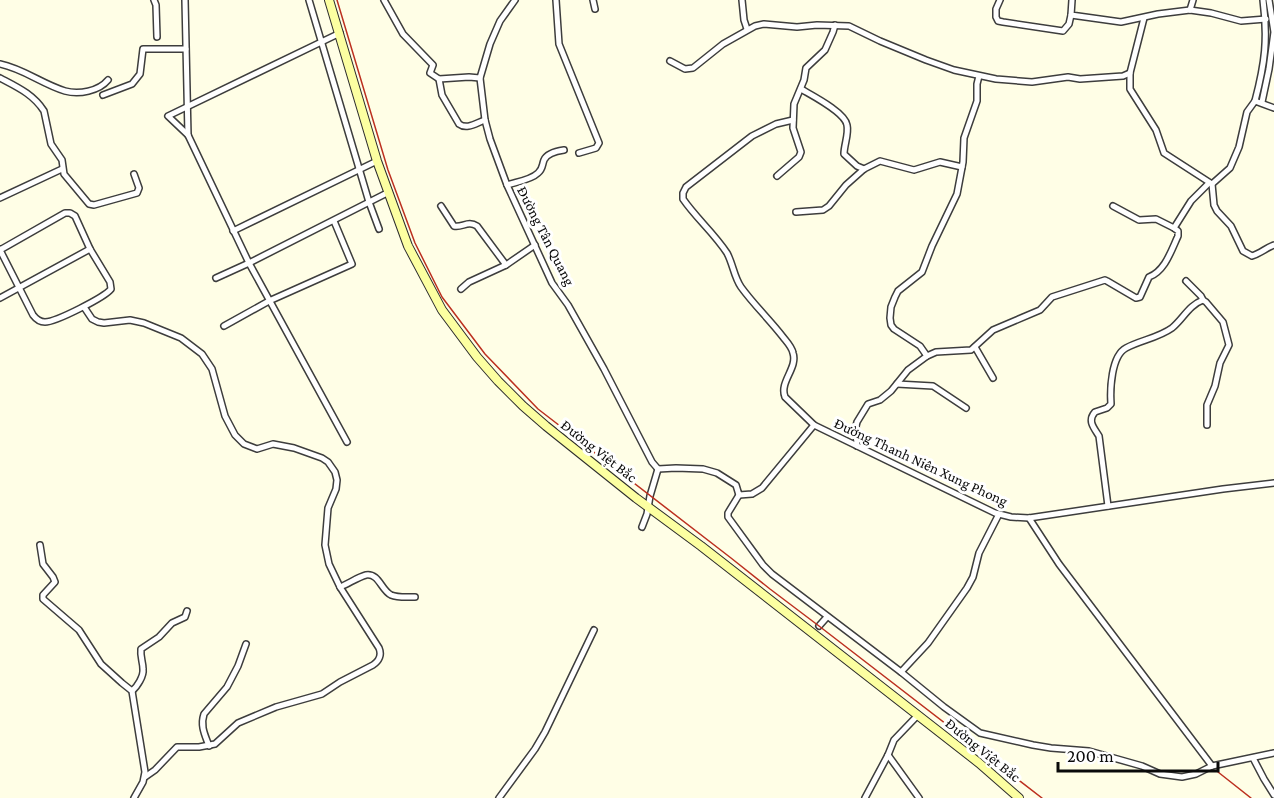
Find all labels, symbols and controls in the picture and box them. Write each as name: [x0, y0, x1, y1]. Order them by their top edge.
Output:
street label: Đường Tân Quang: [513, 184, 578, 289]
street label: Đường Thanh Niên Xung Phong: [831, 415, 1010, 510]
street label: Đường Việt Bắc: [557, 417, 641, 487]
street label: Đường Việt Bắc: [942, 715, 1024, 786]
scale bar: [1058, 735, 1218, 773]
text: 200 m: [1067, 746, 1114, 766]

